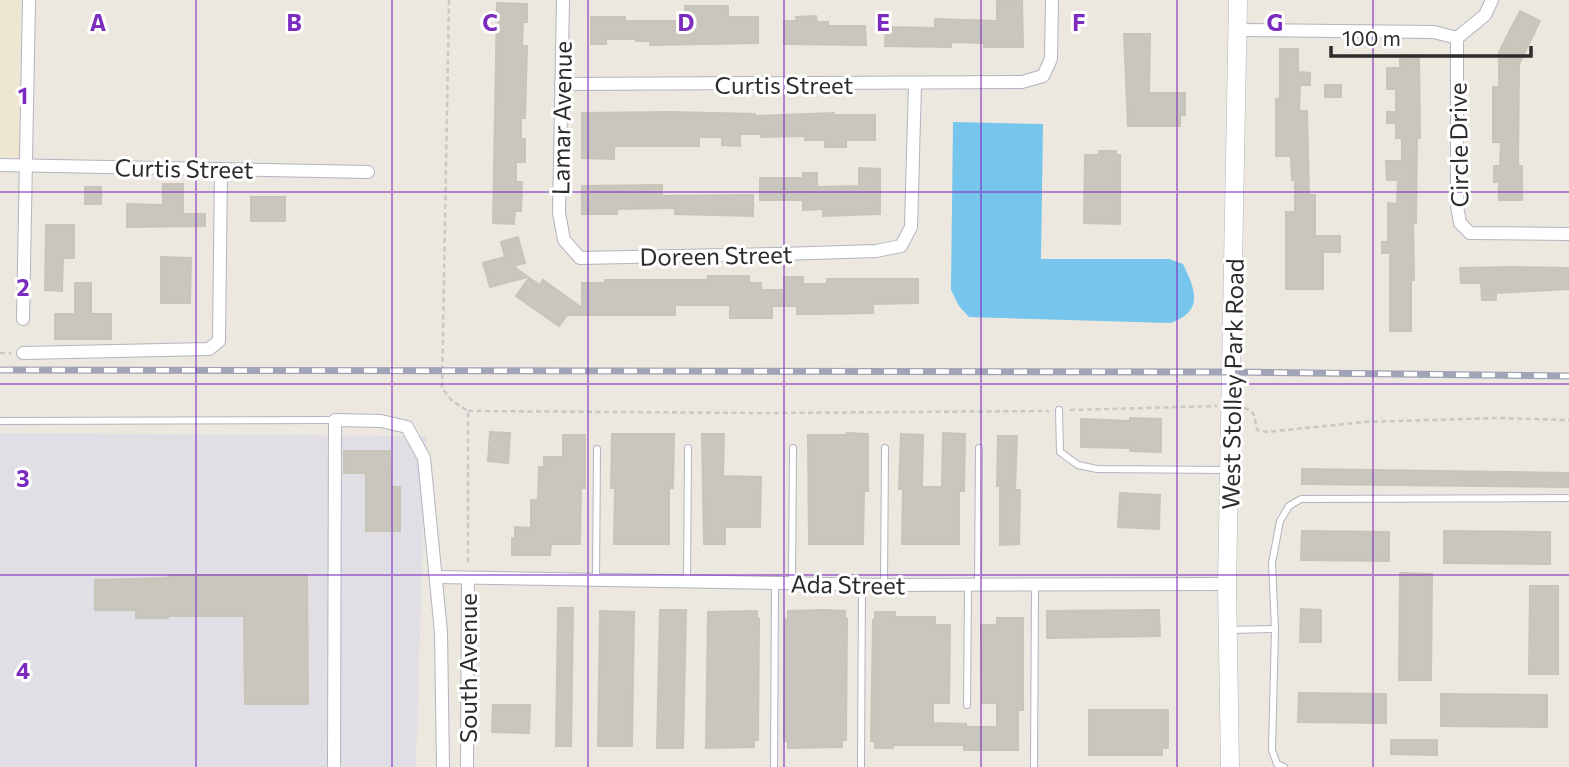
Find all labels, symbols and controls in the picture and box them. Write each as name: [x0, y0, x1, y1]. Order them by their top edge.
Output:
text: A: [90, 8, 107, 36]
text: B: [286, 8, 302, 36]
text: C: [482, 8, 498, 36]
text: D: [678, 8, 695, 36]
text: E: [876, 8, 890, 36]
text: F: [1072, 8, 1086, 36]
text: G: [1267, 8, 1283, 36]
scale bar: [1331, 14, 1530, 58]
text: 100 m: [1342, 25, 1401, 50]
street label: Lamar Avenue: [545, 41, 577, 195]
street label: Curtis Street: [715, 70, 854, 99]
text: 1: [18, 81, 28, 109]
street label: Circle Drive: [1442, 82, 1474, 208]
street label: Curtis Street: [114, 152, 254, 184]
street label: Doreen Street: [639, 239, 793, 271]
street label: West Stolley Park Road: [1215, 258, 1249, 510]
text: 2: [16, 273, 30, 301]
text: 3: [16, 464, 30, 492]
street label: Ada Street: [790, 568, 906, 600]
street label: South Avenue: [453, 593, 482, 743]
text: 4: [16, 656, 30, 684]

